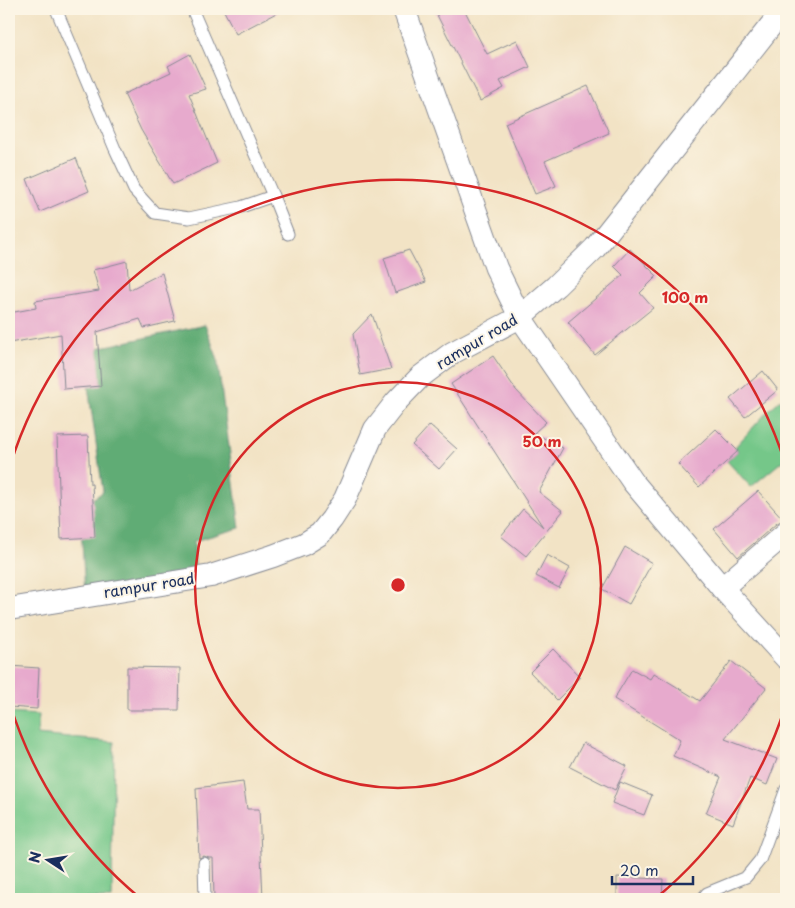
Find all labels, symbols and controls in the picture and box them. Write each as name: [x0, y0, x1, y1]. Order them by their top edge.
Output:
text: 100 m: [662, 285, 708, 308]
street label: rampur road: [431, 307, 522, 374]
text: 50 m: [523, 429, 561, 452]
street label: rampur road: [102, 566, 196, 603]
centre of rings: [389, 576, 407, 594]
north arrow: [22, 836, 72, 886]
text: N: [23, 850, 46, 865]
scale bar: [612, 853, 694, 885]
text: 20 m: [620, 858, 659, 881]

